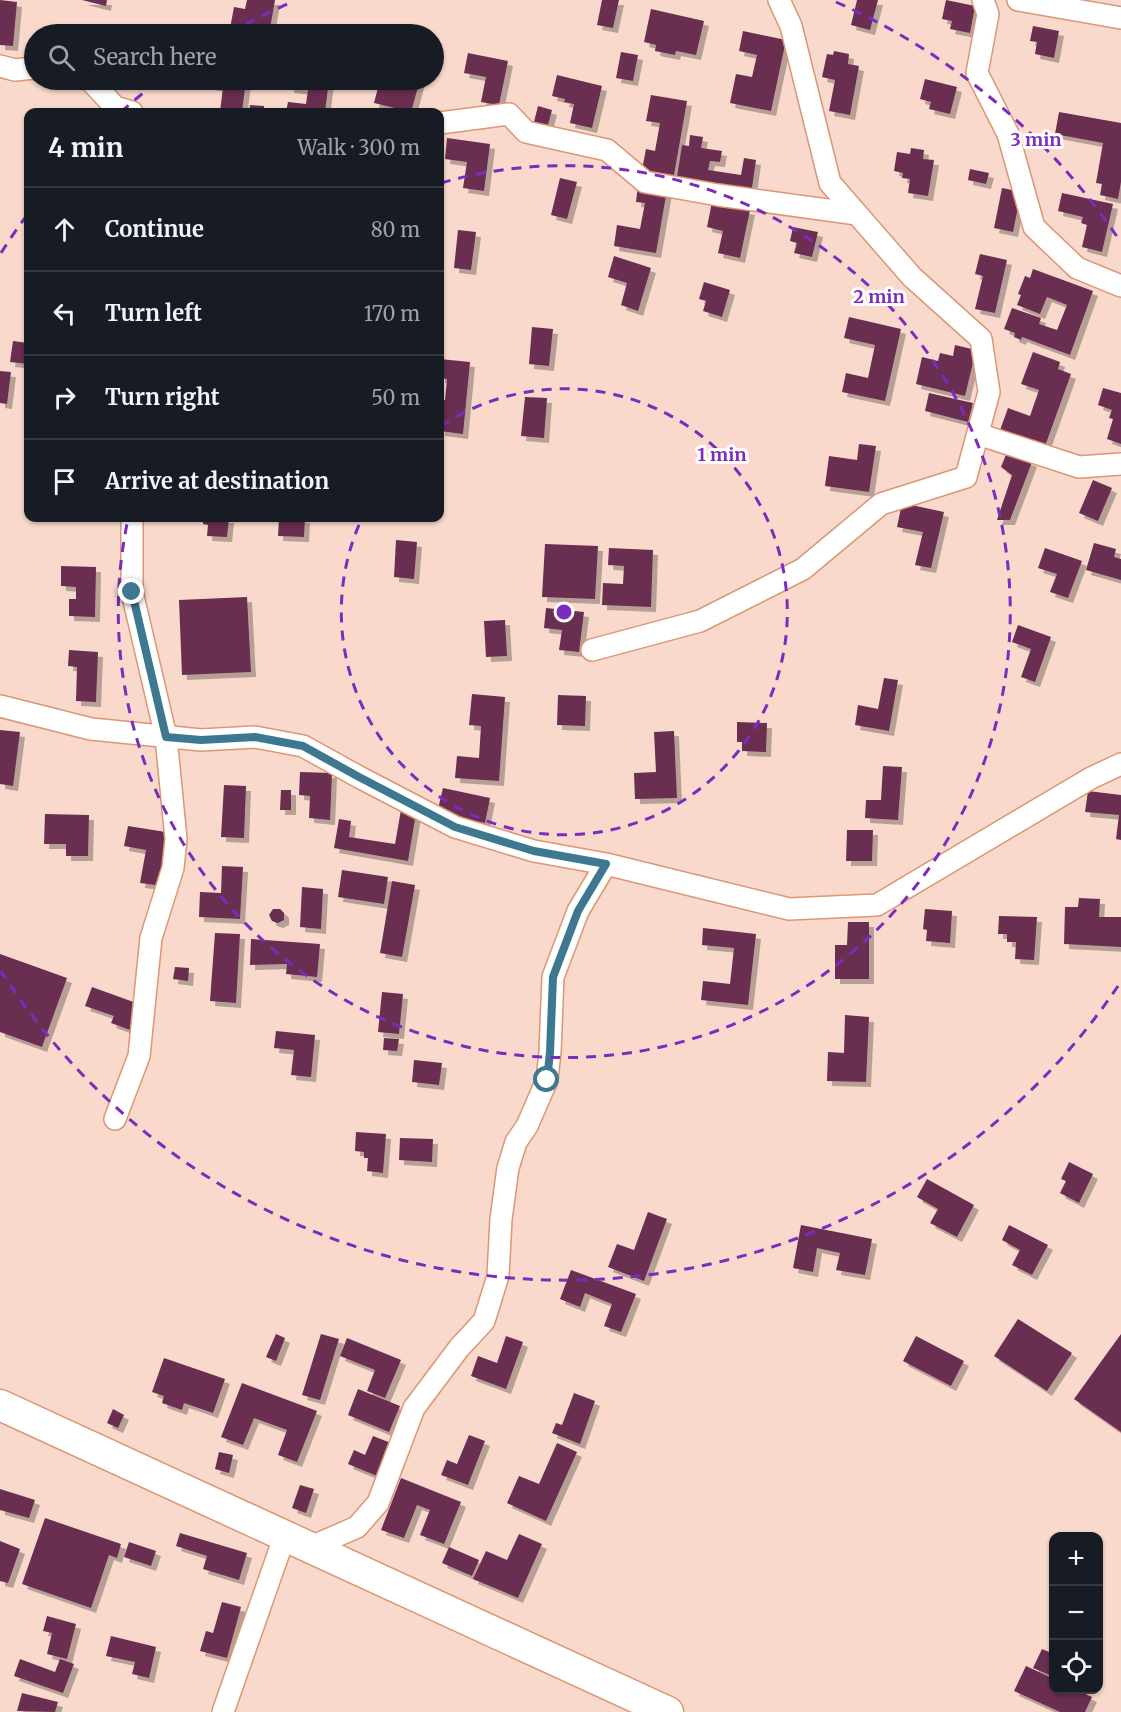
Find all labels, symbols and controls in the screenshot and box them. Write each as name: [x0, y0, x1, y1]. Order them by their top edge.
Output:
search box: [24, 24, 444, 90]
icon: search: [45, 41, 78, 74]
text: Search here: [93, 43, 216, 71]
text: 3 min: [1011, 128, 1061, 151]
text: 4 min: [48, 131, 123, 164]
text: Walk · 300 m: [298, 135, 420, 160]
icon: ahead: [48, 213, 81, 246]
text: Continue: [105, 215, 204, 243]
text: 80 m: [371, 217, 420, 242]
text: 2 min: [853, 285, 905, 308]
icon: left: [48, 297, 81, 330]
text: Turn left: [105, 299, 202, 327]
text: 170 m: [364, 301, 420, 326]
icon: right: [48, 381, 81, 414]
text: Turn right: [105, 383, 219, 411]
text: 50 m: [371, 385, 420, 410]
text: 1 min: [697, 443, 747, 466]
icon: arrive: [48, 465, 81, 498]
text: Arrive at destination: [105, 467, 329, 495]
route end: [118, 578, 144, 604]
centre of rings: [554, 602, 574, 622]
route start: [533, 1066, 559, 1092]
map controls: [1049, 1532, 1103, 1694]
button: +: [1049, 1532, 1103, 1586]
button: −: [1049, 1586, 1103, 1640]
button: locate: [1049, 1640, 1103, 1694]

